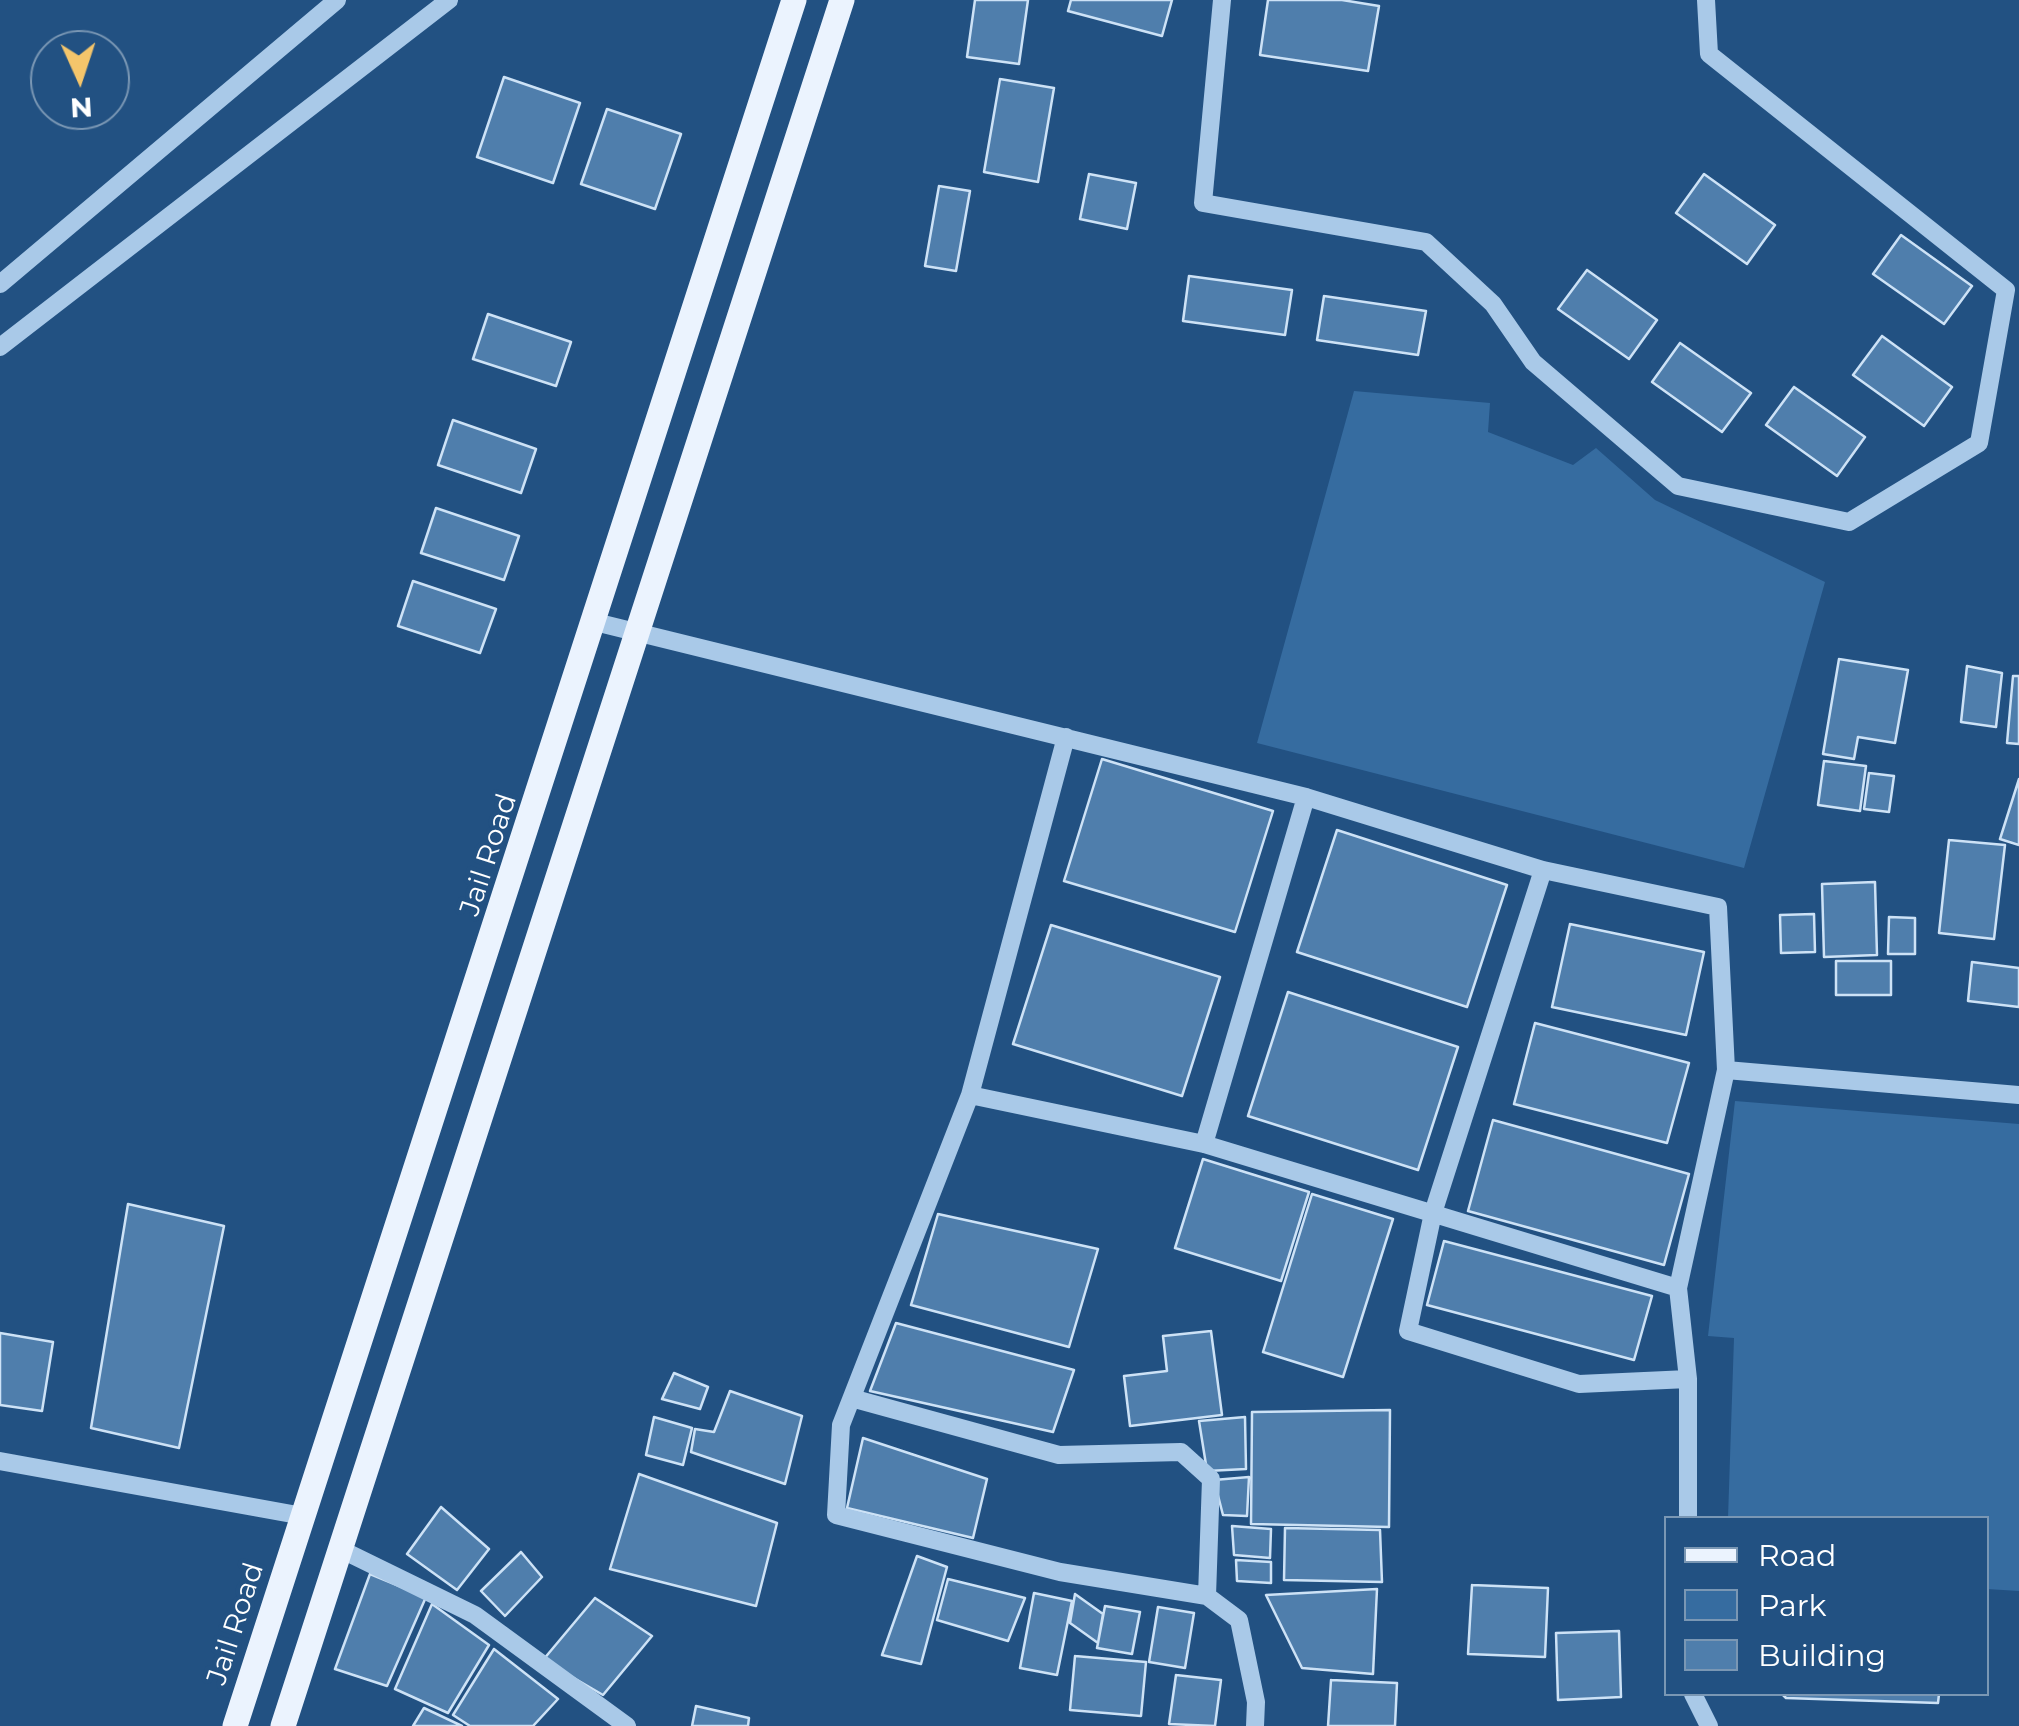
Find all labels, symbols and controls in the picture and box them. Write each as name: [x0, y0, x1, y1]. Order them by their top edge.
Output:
north arrow: [30, 30, 130, 130]
text: N: [69, 90, 94, 126]
street label: Jail Road: [454, 790, 524, 920]
legend: [1664, 1516, 1989, 1696]
text: Road: [1758, 1537, 1836, 1574]
street label: Jail Road: [201, 1559, 271, 1689]
text: Park: [1758, 1587, 1827, 1624]
text: Building: [1758, 1637, 1886, 1674]

